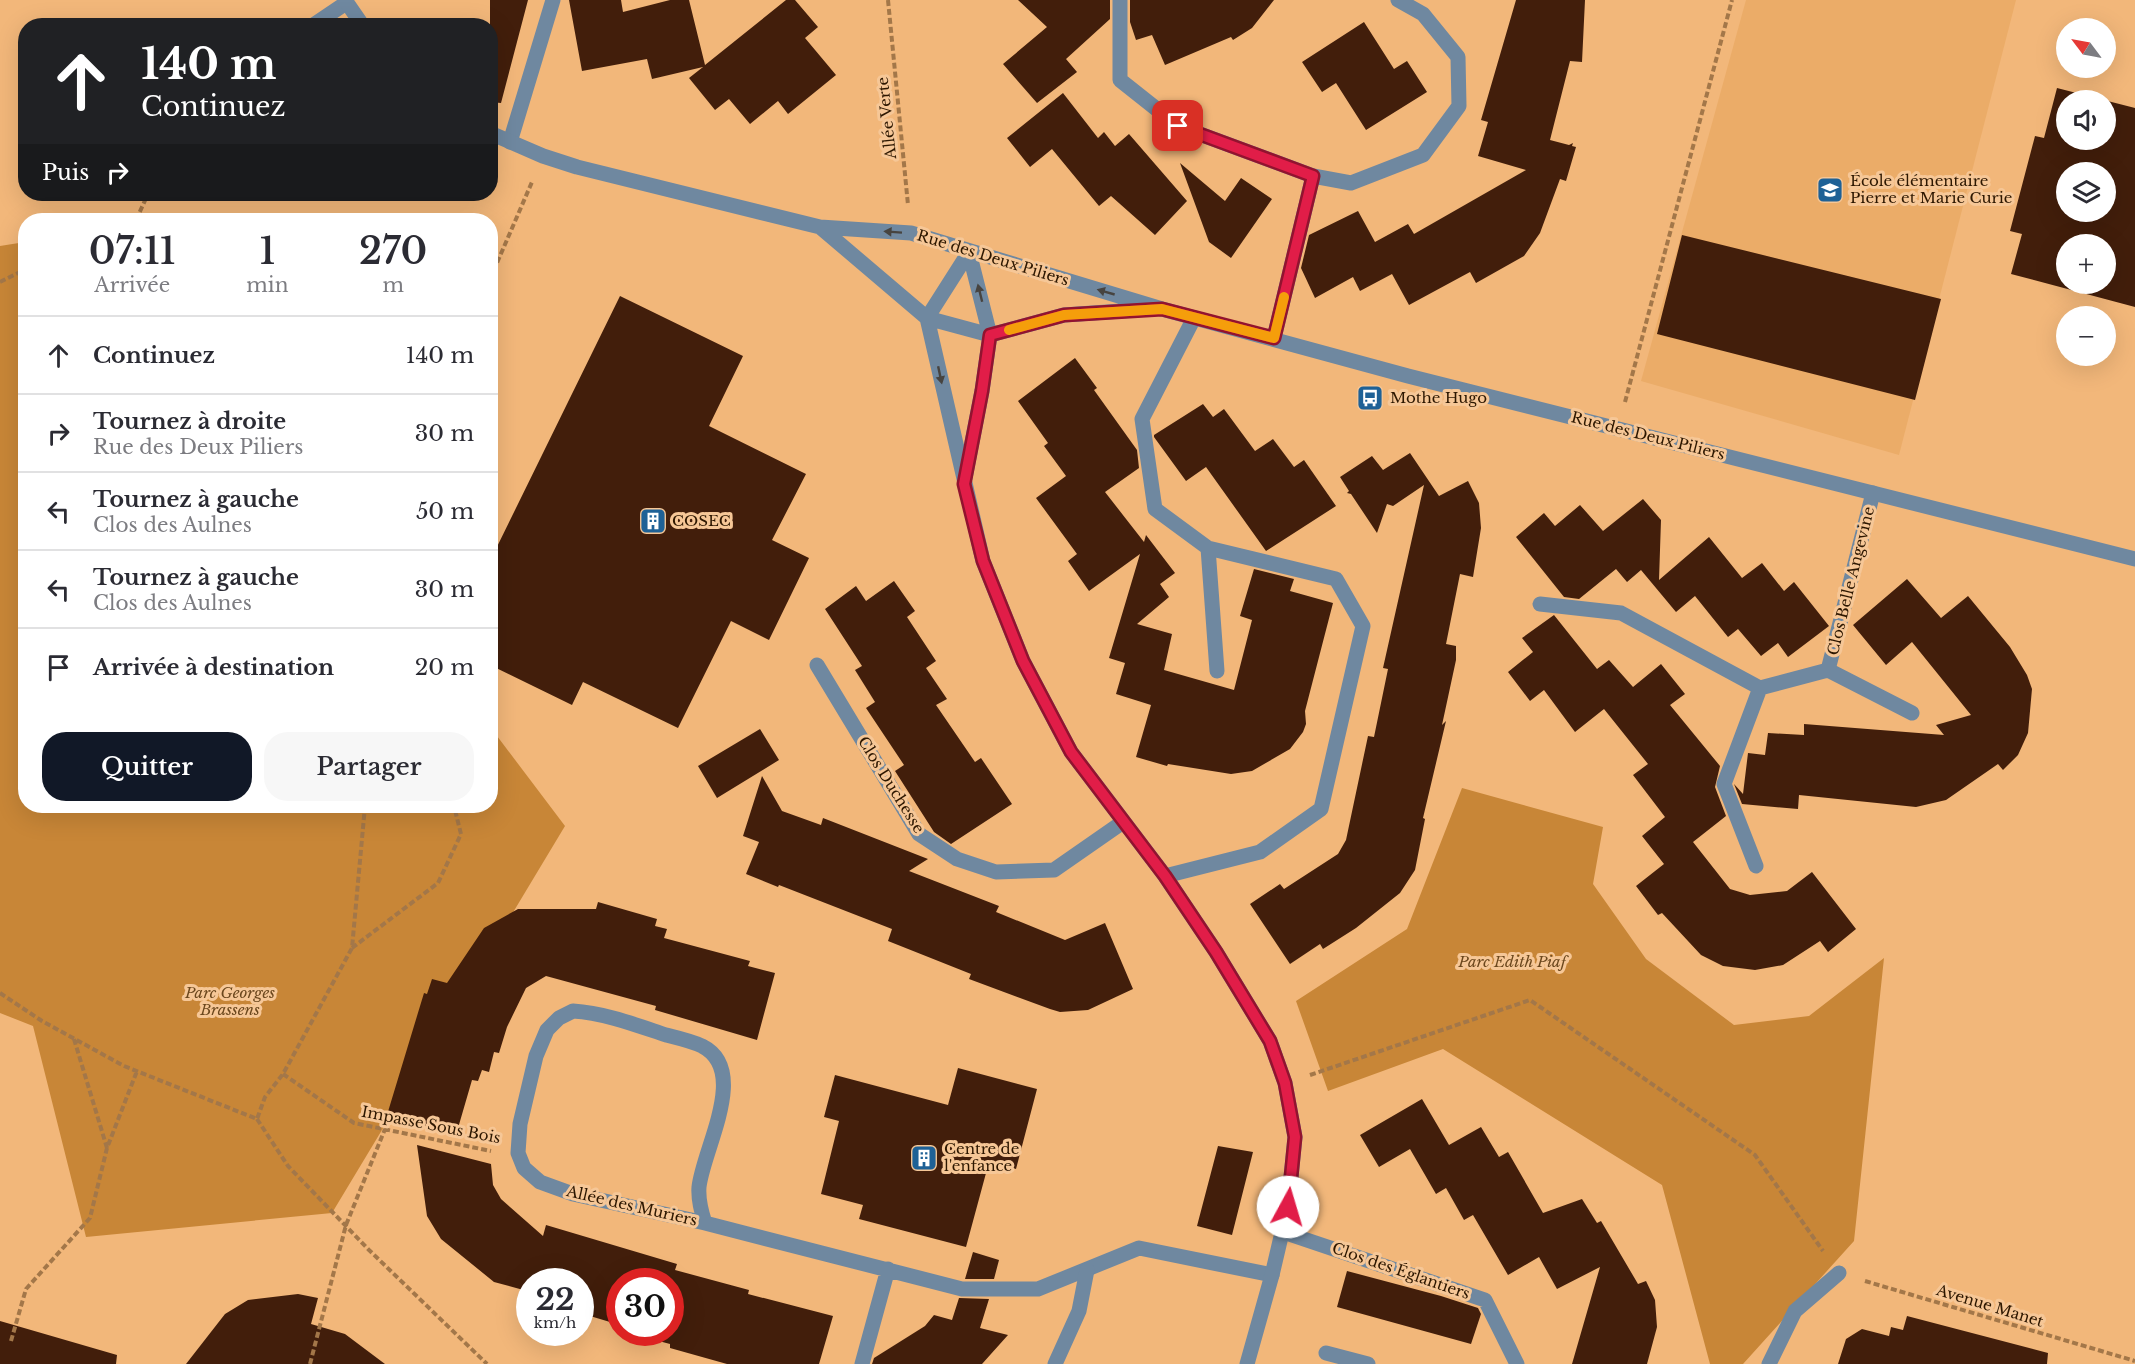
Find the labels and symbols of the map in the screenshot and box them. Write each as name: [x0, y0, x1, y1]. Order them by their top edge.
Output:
north arrow: [2056, 18, 2116, 78]
street label: Allée Verte: [873, 76, 900, 161]
pin: [1152, 100, 1203, 151]
place label: École élémentaire Pierre et Marie Curie: [1850, 171, 2012, 207]
school or university icon: École élémentaire Pierre et Marie Curie: [1815, 175, 1845, 205]
street label: Rue des Deux Piliers: [915, 225, 1072, 290]
one-way arrow: [883, 227, 902, 237]
one-way arrow: [974, 284, 984, 303]
one-way arrow: [1097, 287, 1115, 296]
one-way arrow: [936, 366, 945, 385]
bus stop icon: Mothe Hugo: [1355, 383, 1385, 413]
place label: Mothe Hugo: [1390, 388, 1487, 407]
street label: Rue des Deux Piliers: [1569, 407, 1727, 464]
street label: Clos Belle Angevine: [1823, 505, 1878, 657]
building icon: COSEC: [638, 506, 668, 536]
place label: COSEC: [672, 511, 731, 530]
street label: Clos Duchesse: [854, 733, 929, 837]
park label: Parc Edith Piaf: [1457, 952, 1570, 971]
park label: Parc Georges Brassens: [184, 983, 275, 1019]
street label: Impasse Sous Bois: [360, 1102, 502, 1147]
place label: Centre de l'enfance: [944, 1139, 1019, 1175]
building icon: Centre de l'enfance: [909, 1143, 939, 1173]
position arrow: [1256, 1175, 1320, 1239]
street label: Allée des Muriers: [564, 1181, 700, 1230]
street label: Clos des Églantiers: [1330, 1238, 1473, 1303]
speed limit sign: 30: [606, 1268, 684, 1346]
street label: Avenue Manet: [1933, 1280, 2046, 1331]

